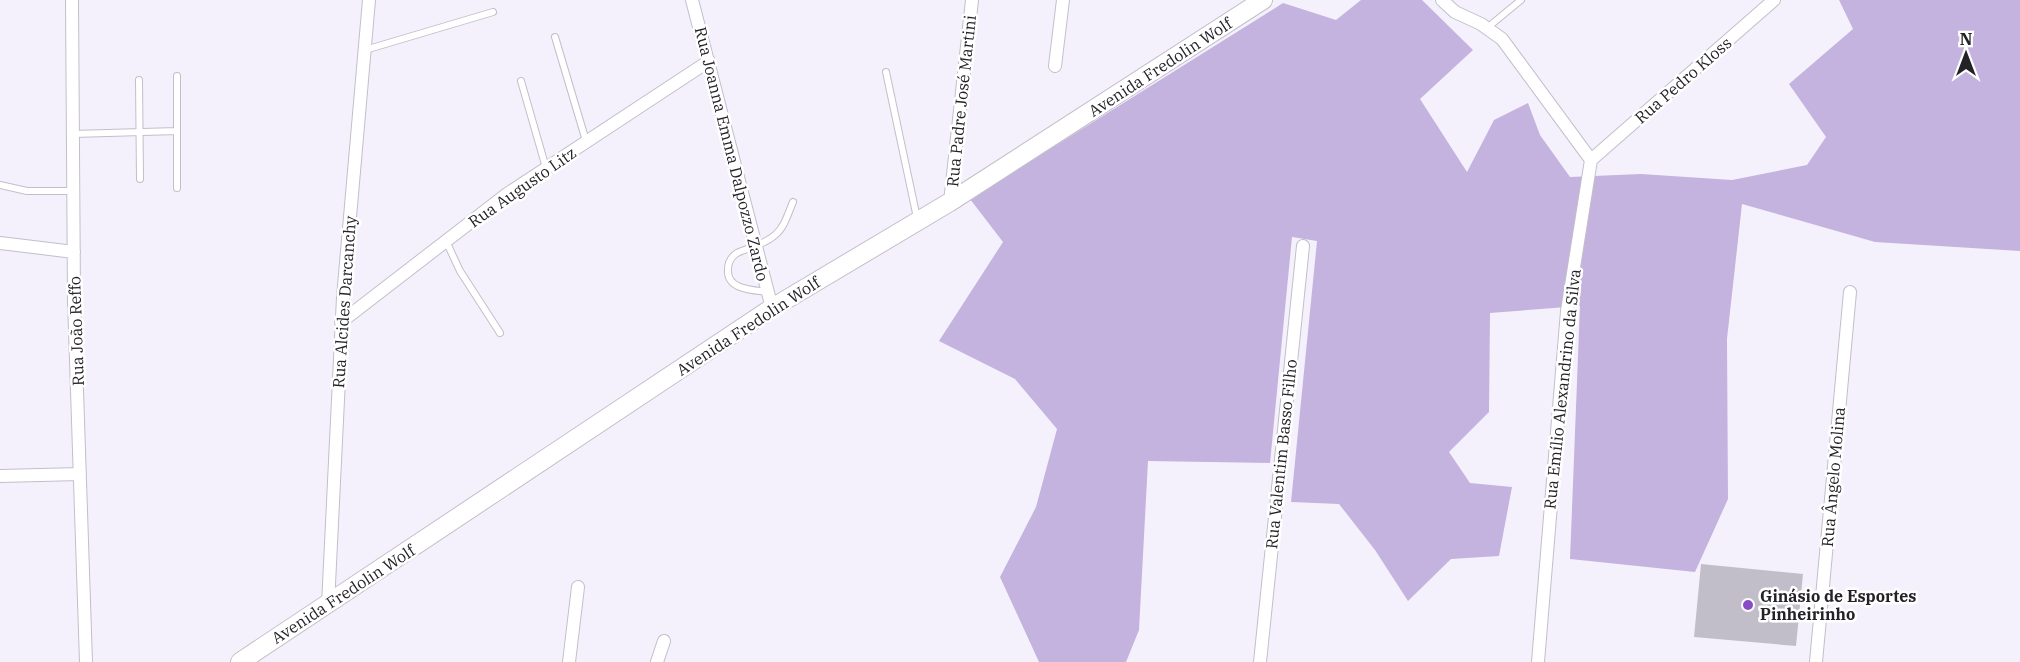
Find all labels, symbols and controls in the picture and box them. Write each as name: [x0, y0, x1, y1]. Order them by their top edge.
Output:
street label: Avenida Fredolin Wolf: [1085, 12, 1237, 121]
street label: Rua Padre José Martini: [942, 14, 980, 188]
north arrow: [1936, 24, 1996, 84]
street label: Rua Joanna Emma Dalpozzo Zardo: [691, 25, 773, 283]
text: N: [1960, 29, 1972, 49]
street label: Rua Pedro Kloss: [1631, 33, 1735, 127]
street label: Rua Augusto Litz: [464, 143, 580, 231]
street label: Rua Alcides Darcanchy: [328, 215, 360, 389]
street label: Rua Emílio Alexandrino da Silva: [1539, 268, 1585, 510]
street label: Avenida Fredolin Wolf: [673, 271, 825, 380]
street label: Rua João Reffo: [64, 276, 88, 386]
street label: Rua Valentim Basso Filho: [1261, 358, 1301, 550]
street label: Rua Ângelo Molina: [1817, 406, 1849, 548]
street label: Avenida Fredolin Wolf: [268, 539, 420, 648]
place label: Ginásio de Esportes Pinheirinho: [1760, 586, 1916, 624]
marker: Ginásio de Esportes Pinheirinho: [1741, 598, 1755, 612]

